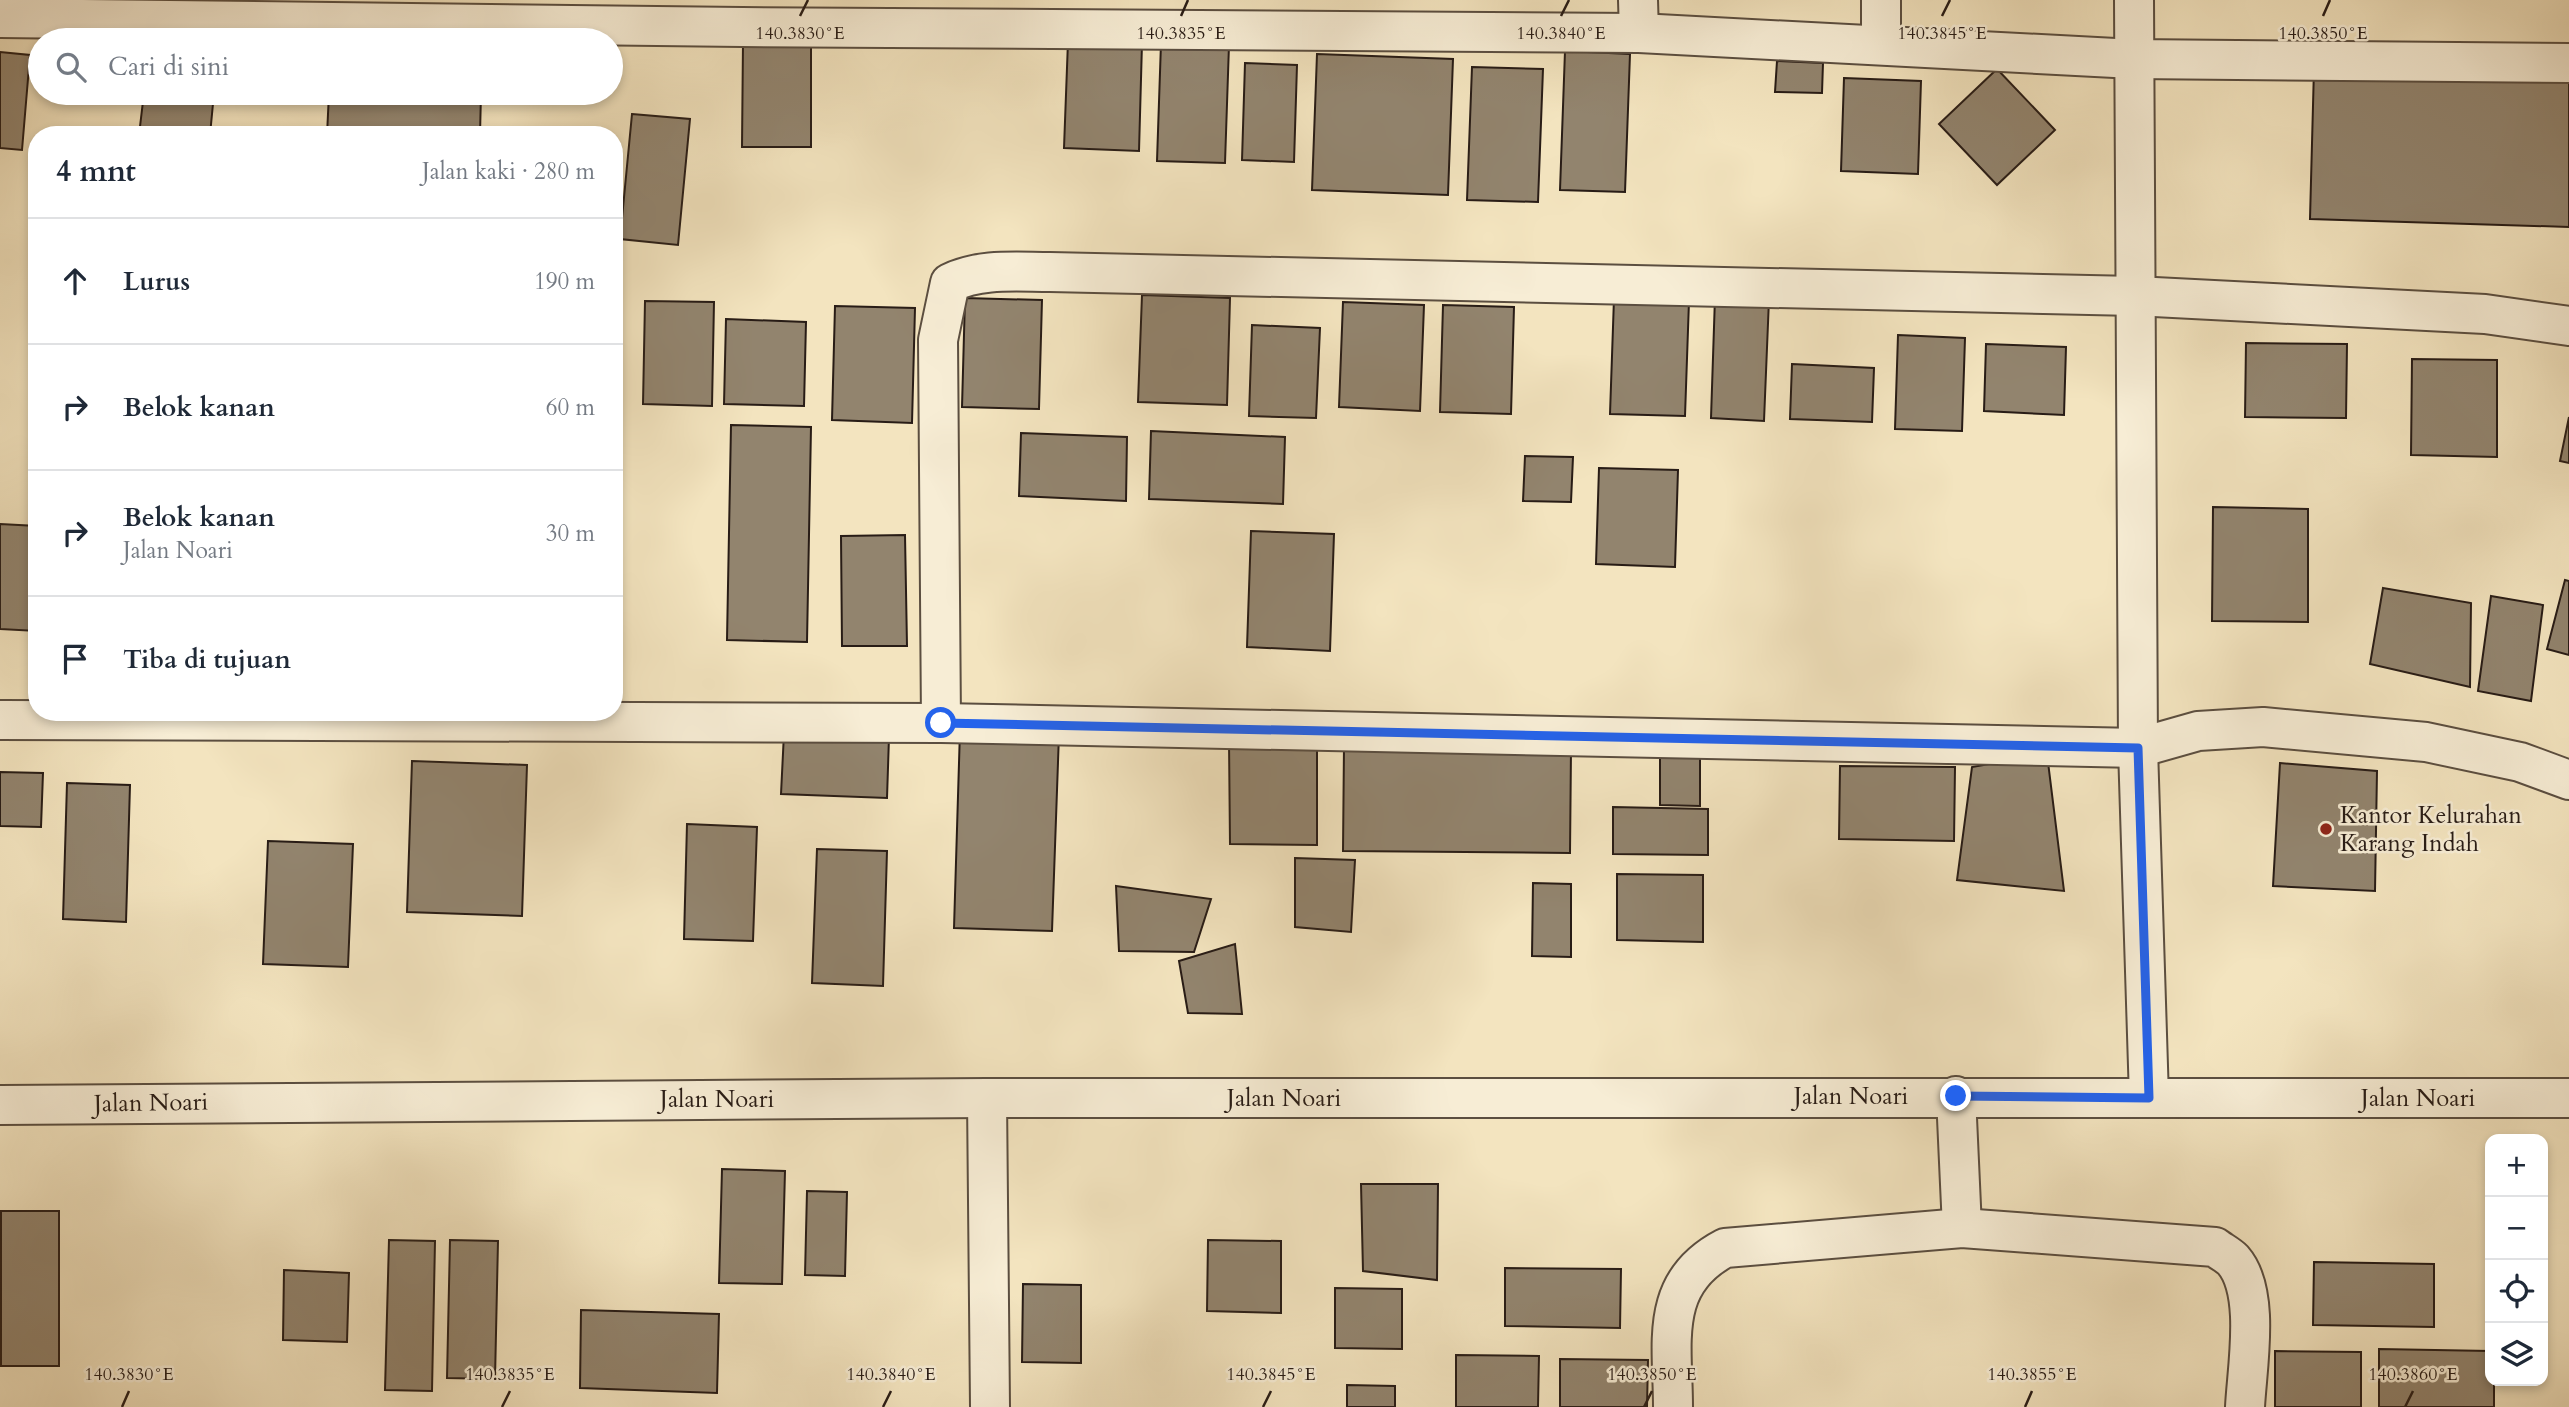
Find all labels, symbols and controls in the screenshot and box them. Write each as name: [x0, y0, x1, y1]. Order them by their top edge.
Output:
text: 140.3830°E: [755, 21, 845, 46]
text: 140.3835°E: [1136, 21, 1226, 46]
text: 140.3840°E: [1516, 21, 1606, 46]
text: 140.3845°E: [1897, 21, 1987, 46]
text: 140.3850°E: [2278, 21, 2368, 46]
search box: [28, 28, 623, 105]
icon: search: [52, 48, 90, 86]
text: Cari di sini: [108, 49, 229, 84]
text: 4 mnt: [56, 151, 136, 192]
text: Jalan kaki · 280 m: [422, 156, 595, 187]
icon: ahead: [56, 262, 94, 300]
text: Lurus: [123, 264, 190, 299]
text: 190 m: [534, 266, 595, 297]
icon: right: [56, 388, 94, 426]
text: Belok kanan: [123, 390, 275, 425]
text: 60 m: [546, 392, 595, 423]
text: Belok kanan: [123, 500, 275, 535]
icon: right: [56, 514, 94, 552]
text: 30 m: [546, 518, 595, 549]
text: Jalan Noari: [123, 535, 233, 566]
icon: arrive: [56, 640, 94, 678]
text: Tiba di tujuan: [123, 642, 291, 677]
route start: [925, 707, 956, 738]
place label: Kantor Kelurahan Karang Indah: [2340, 799, 2522, 860]
marker: Kantor Kelurahan Karang Indah: [2318, 821, 2334, 837]
street label: Jalan Noari: [1791, 1080, 1908, 1113]
route end: [1940, 1080, 1971, 1111]
street label: Jalan Noari: [1224, 1082, 1341, 1115]
street label: Jalan Noari: [2358, 1082, 2475, 1115]
street label: Jalan Noari: [657, 1083, 774, 1116]
street label: Jalan Noari: [91, 1086, 209, 1121]
map controls: [2485, 1134, 2548, 1386]
button: +: [2485, 1134, 2548, 1197]
button: −: [2485, 1197, 2548, 1260]
button: locate: [2485, 1260, 2548, 1323]
button: layers: [2485, 1323, 2548, 1386]
text: 140.3830°E: [84, 1362, 174, 1387]
text: 140.3835°E: [465, 1362, 555, 1387]
text: 140.3840°E: [846, 1362, 936, 1387]
text: 140.3845°E: [1226, 1362, 1316, 1387]
text: 140.3850°E: [1607, 1362, 1697, 1387]
text: 140.3855°E: [1987, 1362, 2077, 1387]
text: 140.3860°E: [2368, 1362, 2458, 1387]

